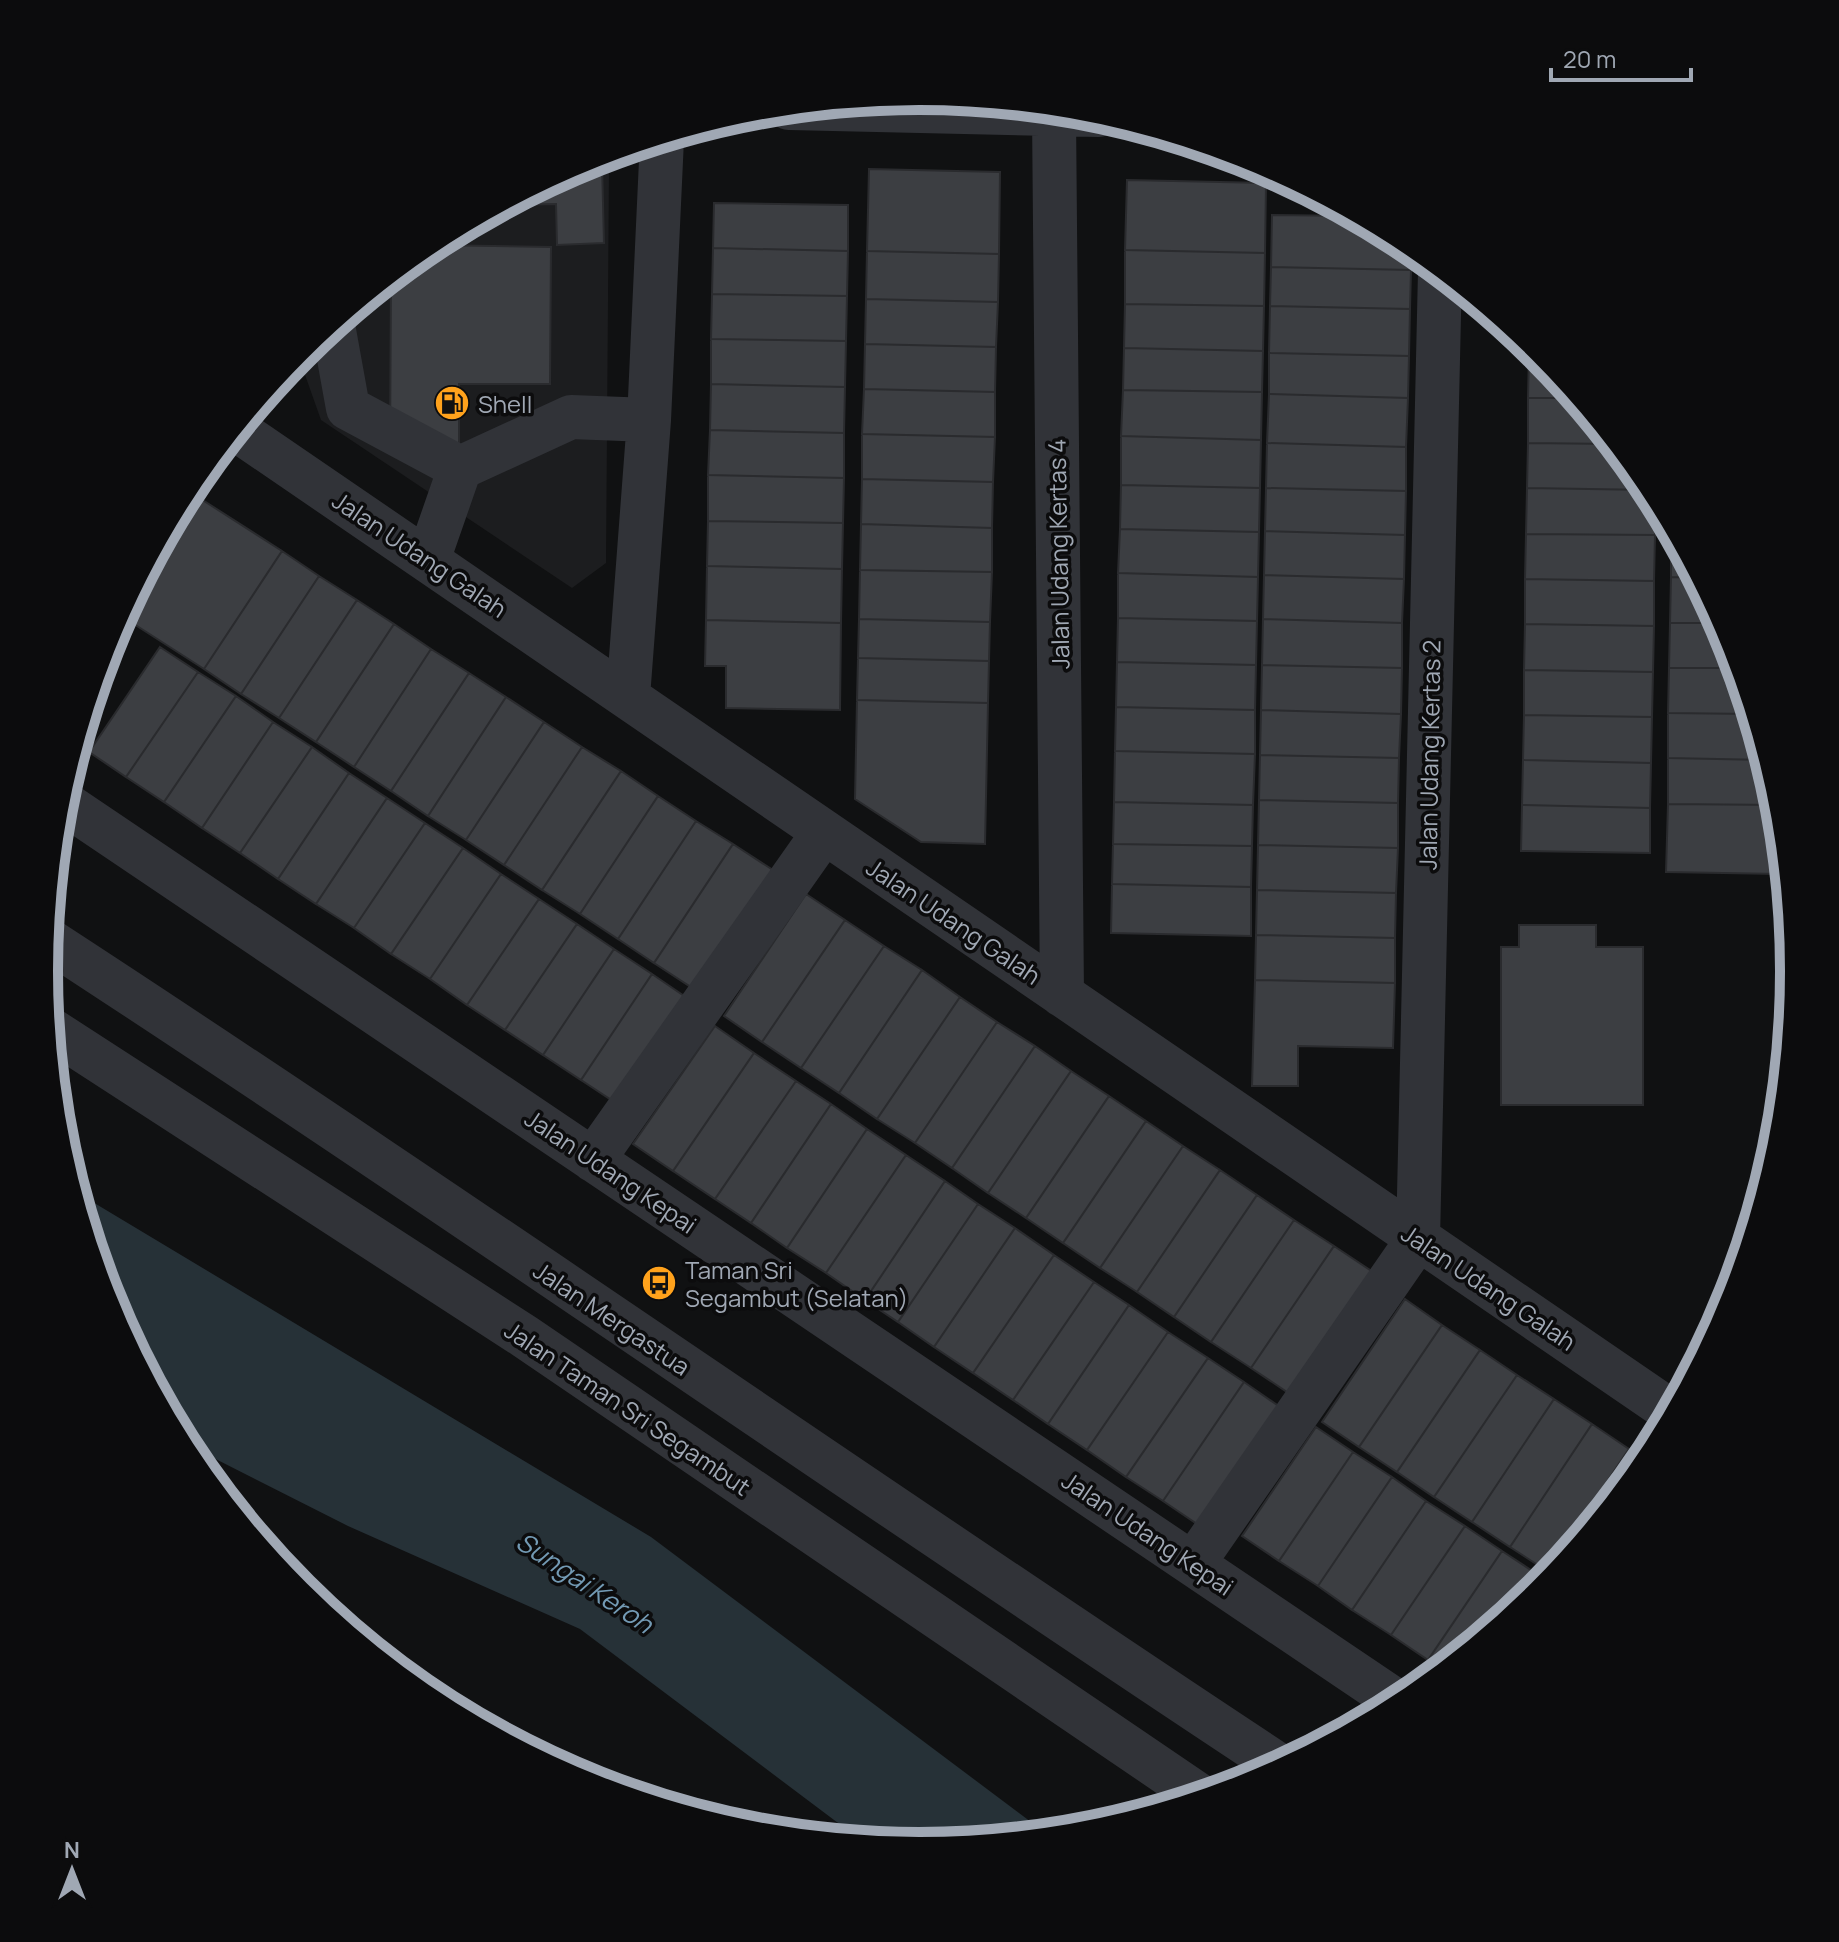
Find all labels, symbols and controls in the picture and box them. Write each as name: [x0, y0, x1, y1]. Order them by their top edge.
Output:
scale bar: [1551, 32, 1691, 82]
text: 20 m: [1563, 42, 1616, 75]
fuel station icon: Shell: [433, 384, 471, 422]
place label: Shell: [478, 387, 532, 420]
street label: Jalan Udang Kertas 4: [1039, 438, 1077, 670]
street label: Jalan Udang Galah: [326, 483, 514, 625]
street label: Jalan Udang Kertas 2: [1410, 640, 1448, 870]
street label: Jalan Udang Galah: [860, 850, 1048, 992]
street label: Jalan Udang Kepai: [519, 1101, 703, 1241]
street label: Jalan Udang Galah: [1395, 1216, 1583, 1358]
street label: Jalan Mergastua: [527, 1253, 697, 1383]
place label: Taman Sri Segambut (Selatan): [685, 1253, 909, 1314]
bus stop icon: Taman Sri Segambut (Selatan): [640, 1264, 678, 1302]
street label: Jalan Taman Sri Segambut: [499, 1313, 757, 1503]
street label: Jalan Udang Kepai: [1056, 1463, 1240, 1603]
water label: Sungai Keroh: [510, 1523, 662, 1642]
north arrow: [32, 1830, 112, 1910]
text: N: [64, 1835, 80, 1865]

